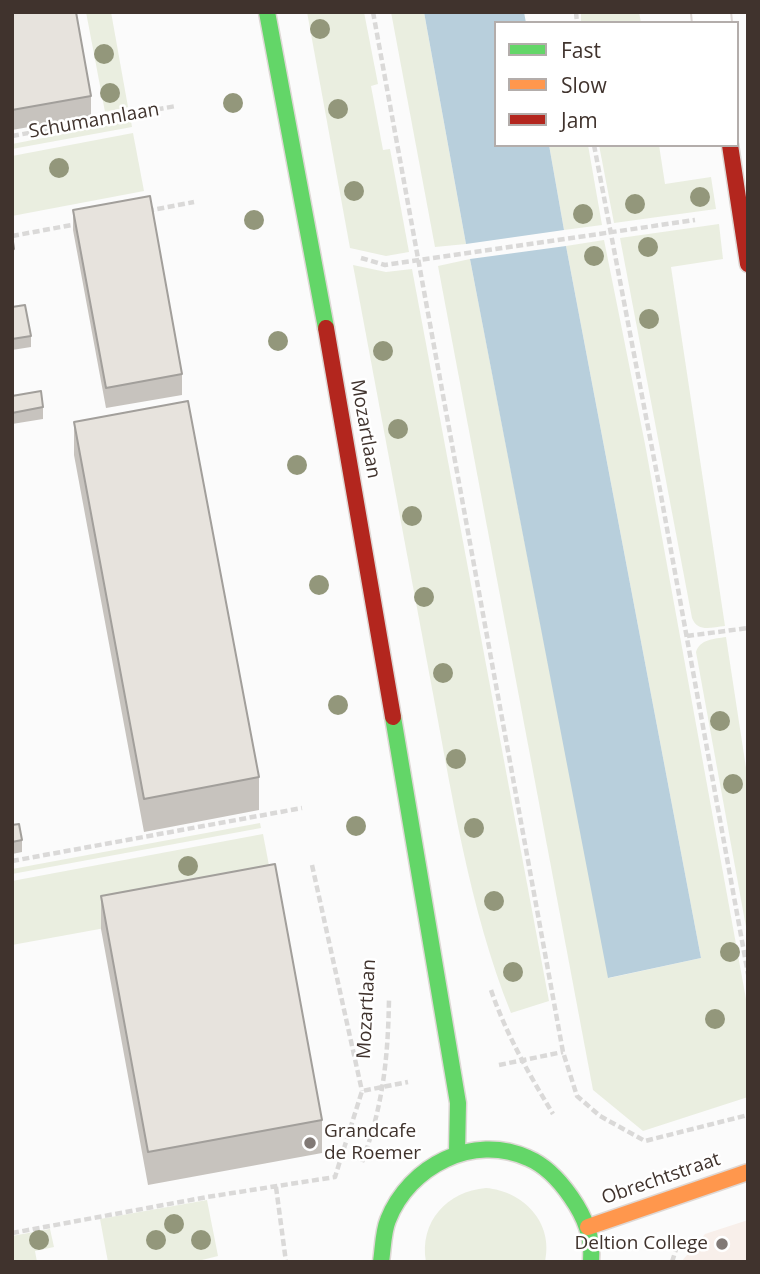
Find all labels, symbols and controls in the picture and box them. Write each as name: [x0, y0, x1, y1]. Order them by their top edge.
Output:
legend: [494, 21, 739, 147]
text: Fast: [561, 36, 601, 64]
text: Slow: [561, 71, 607, 99]
street label: Schumannlaan: [27, 98, 161, 144]
text: Jam: [561, 106, 598, 134]
street label: Mozartlaan: [345, 378, 385, 480]
street label: Mozartlaan: [353, 958, 381, 1060]
place label: Grandcafe de Roemer: [324, 1121, 421, 1165]
marker: Grandcafe de Roemer: [302, 1135, 318, 1151]
street label: Obrechtstraat: [599, 1148, 723, 1210]
place label: Deltion College: [575, 1233, 708, 1255]
marker: Deltion College: [714, 1236, 730, 1252]

